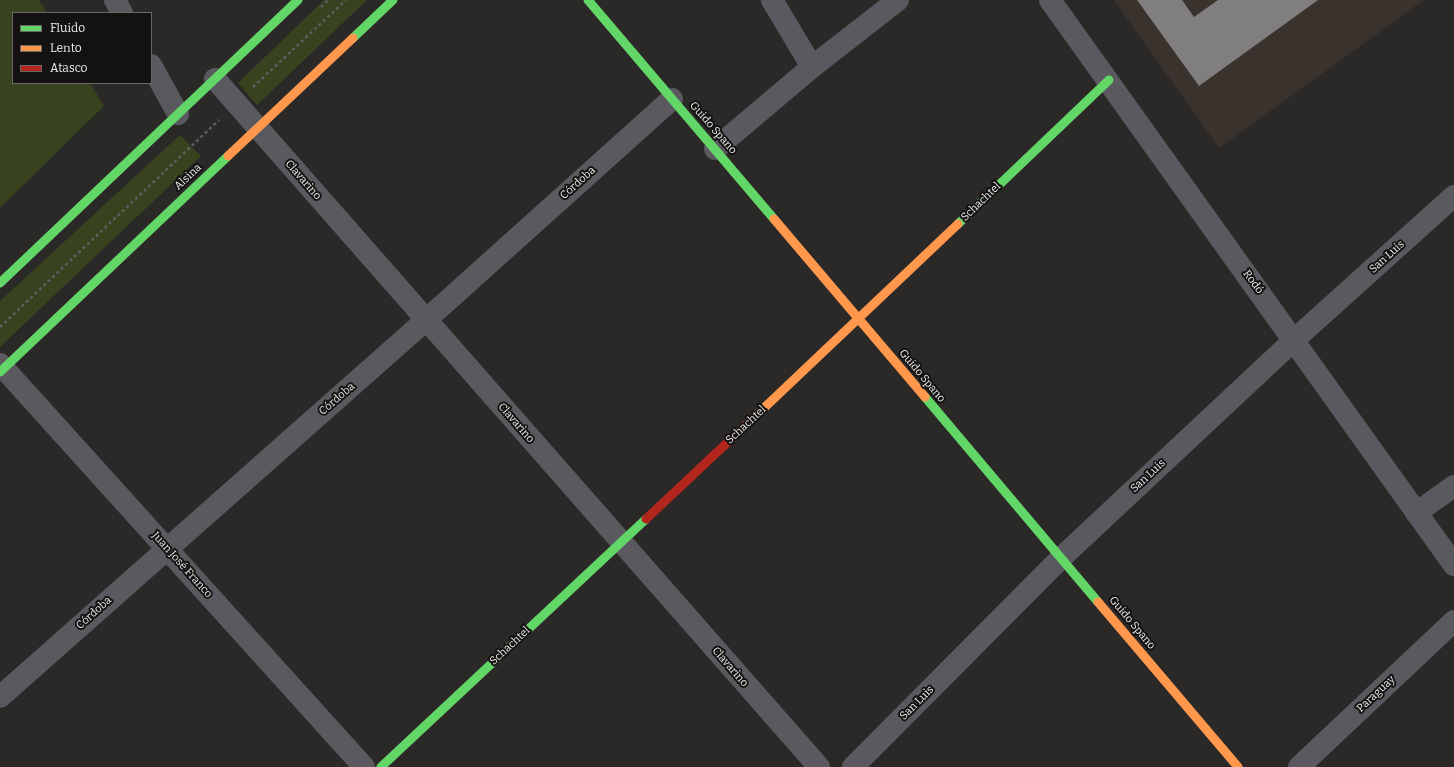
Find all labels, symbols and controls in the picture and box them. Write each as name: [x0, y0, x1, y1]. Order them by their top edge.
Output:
legend: [12, 12, 152, 84]
text: Fluido: [50, 21, 85, 35]
text: Lento: [50, 41, 82, 55]
text: Atasco: [50, 61, 88, 75]
street label: Guido Spano: [687, 99, 739, 157]
street label: Clavarino: [282, 157, 324, 203]
street label: Alsina: [172, 161, 204, 193]
street label: Córdoba: [558, 164, 598, 202]
street label: Schachtel: [958, 180, 1004, 224]
street label: San Luis: [1367, 238, 1407, 276]
street label: Rodó: [1240, 268, 1266, 296]
street label: Guido Spano: [896, 347, 948, 405]
street label: Córdoba: [316, 380, 358, 418]
street label: Clavarino: [495, 400, 537, 446]
street label: Schachtel: [723, 403, 769, 447]
street label: San Luis: [1128, 457, 1168, 495]
street label: Juan José Franco: [149, 529, 215, 601]
street label: Córdoba: [74, 594, 114, 632]
street label: Guido Spano: [1106, 594, 1158, 652]
street label: Schachtel: [487, 624, 533, 668]
street label: Clavarino: [709, 644, 751, 690]
street label: Paraguay: [1354, 673, 1398, 715]
street label: San Luis: [897, 683, 937, 723]

